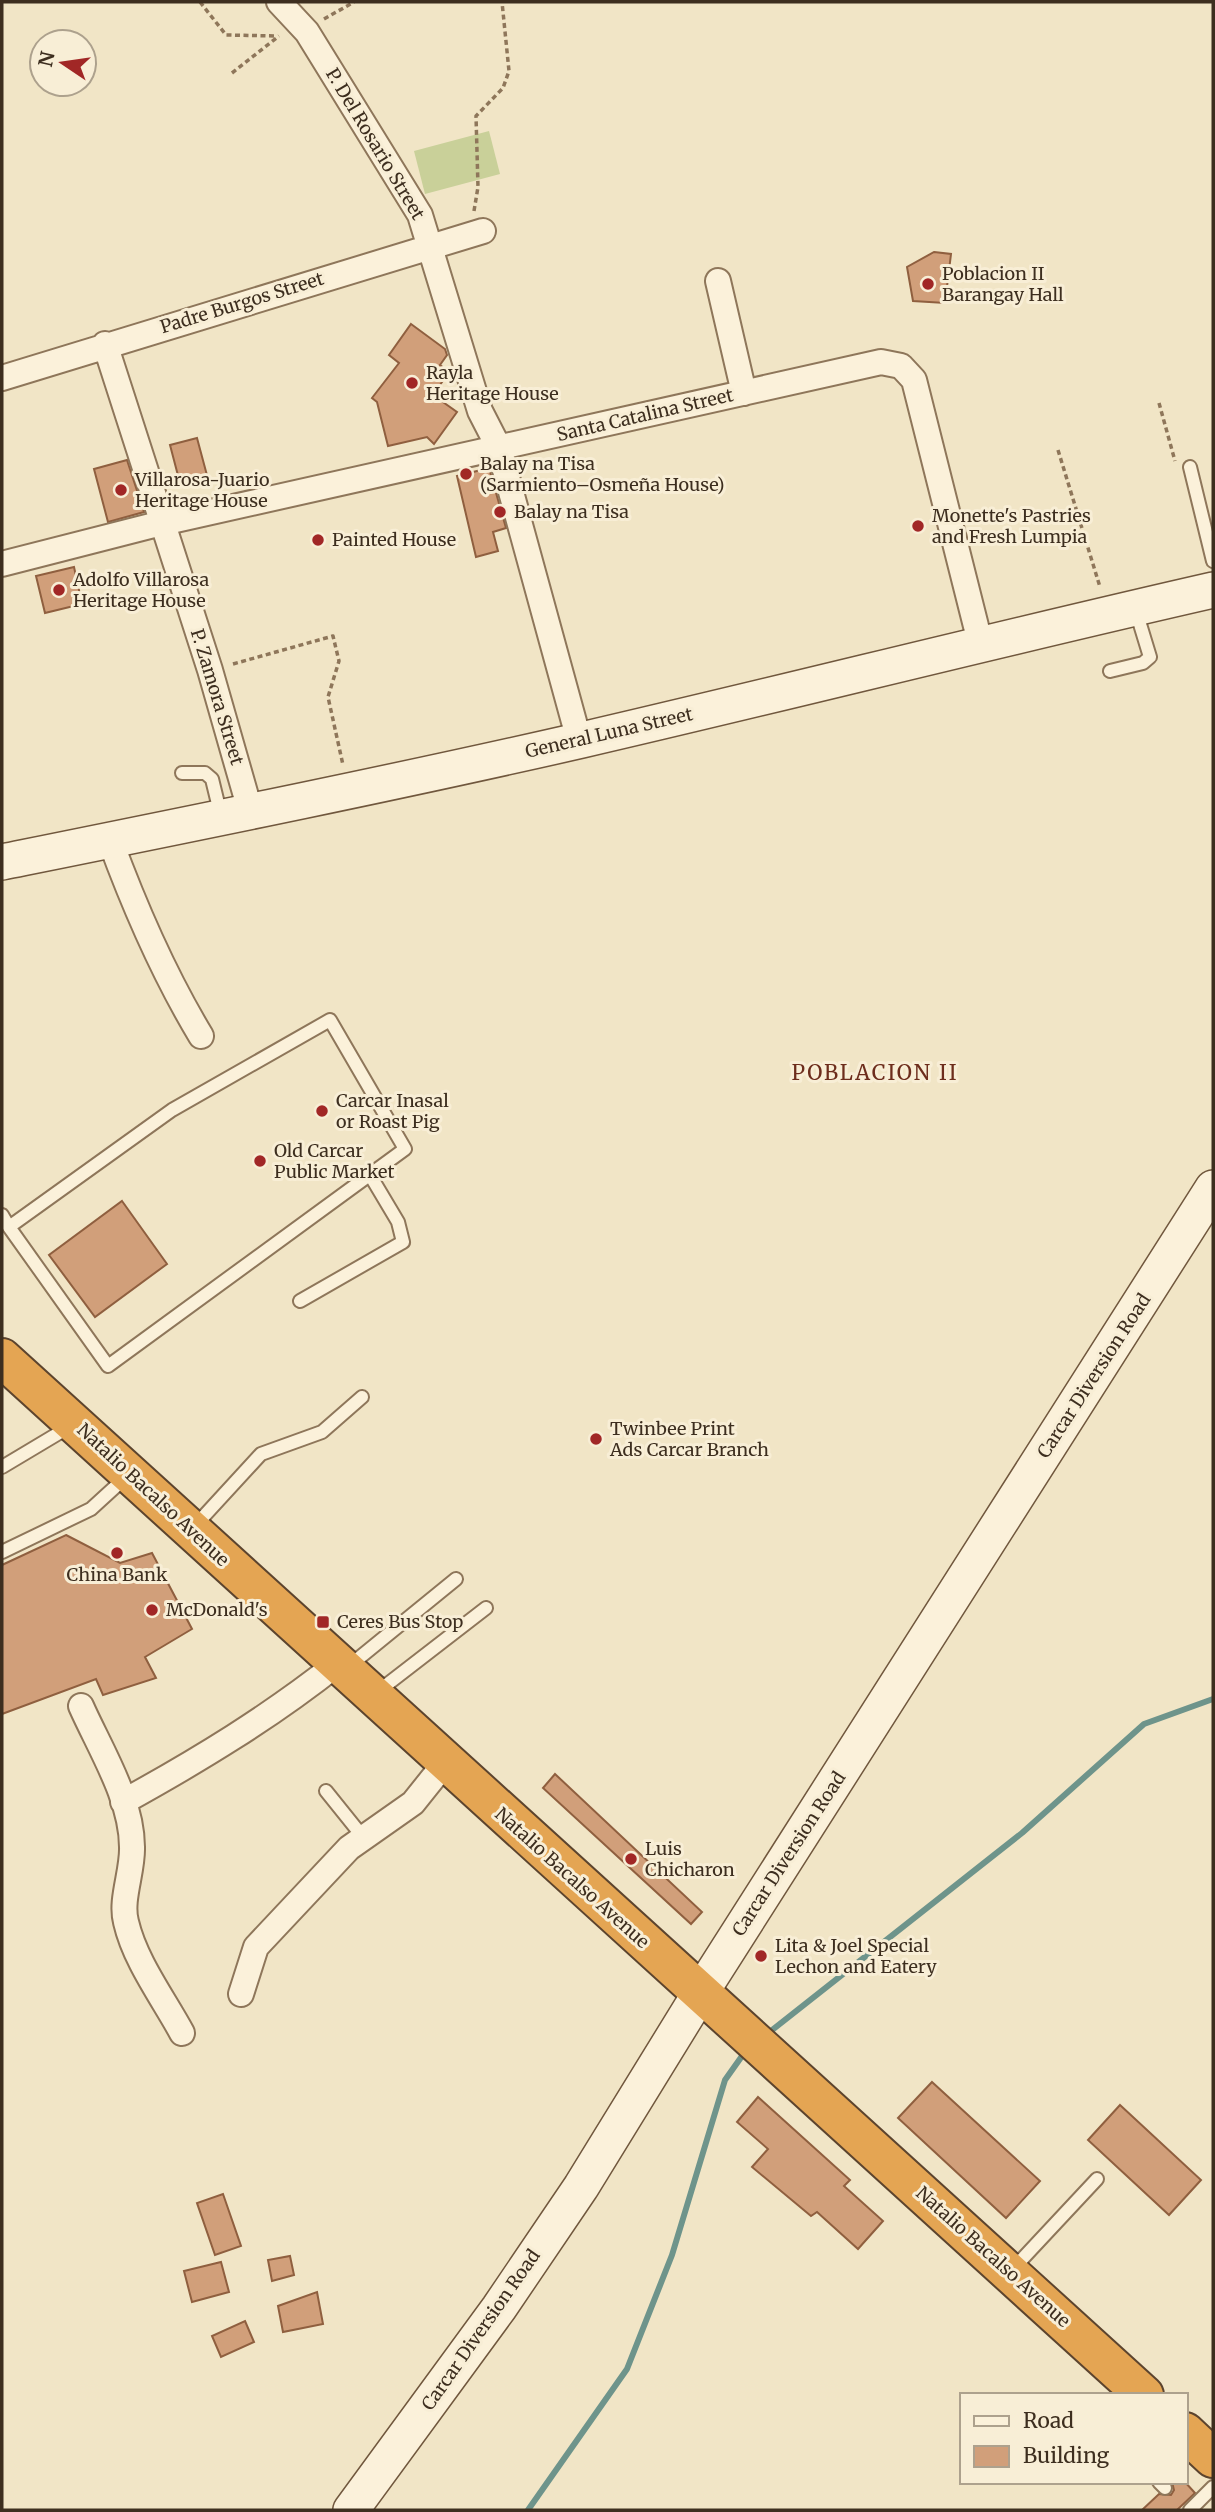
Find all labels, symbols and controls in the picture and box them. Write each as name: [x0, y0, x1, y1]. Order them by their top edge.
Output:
north arrow: [28, 28, 98, 98]
text: N: [33, 49, 60, 69]
street label: P. Del Rosario Street: [321, 64, 430, 224]
place label: Poblacion II Barangay Hall: [942, 262, 1064, 306]
street label: Padre Burgos Street: [157, 267, 326, 338]
marker: Poblacion II Barangay Hall: [920, 276, 936, 292]
place label: Rayla Heritage House: [426, 361, 559, 405]
marker: Rayla Heritage House: [404, 375, 420, 391]
street label: Santa Catalina Street: [554, 383, 735, 446]
place label: Balay na Tisa (Sarmiento–Osmeña House): [480, 452, 724, 496]
marker: Balay na Tisa (Sarmiento–Osmeña House): [458, 466, 474, 482]
place label: Villarosa-Juario Heritage House: [134, 468, 269, 512]
marker: Villarosa-Juario Heritage House: [113, 482, 129, 498]
place label: Balay na Tisa: [514, 500, 629, 523]
marker: Balay na Tisa: [492, 504, 508, 520]
place label: Monette's Pastries and Fresh Lumpia: [932, 504, 1091, 548]
marker: Monette's Pastries and Fresh Lumpia: [910, 518, 926, 534]
place label: Painted House: [332, 528, 456, 551]
marker: Painted House: [310, 532, 326, 548]
place label: Adolfo Villarosa Heritage House: [72, 568, 210, 612]
marker: Adolfo Villarosa Heritage House: [51, 582, 67, 598]
street label: P. Zamora Street: [186, 626, 249, 768]
street label: General Luna Street: [523, 702, 695, 763]
district label: POBLACION II: [791, 1059, 959, 1086]
place label: Carcar Inasal or Roast Pig: [336, 1089, 449, 1133]
marker: Carcar Inasal or Roast Pig: [314, 1103, 330, 1119]
place label: Old Carcar Public Market: [274, 1139, 394, 1183]
marker: Old Carcar Public Market: [252, 1153, 268, 1169]
street label: Carcar Diversion Road: [1032, 1289, 1155, 1462]
place label: Twinbee Print Ads Carcar Branch: [609, 1417, 769, 1461]
street label: Natalio Bacalso Avenue: [73, 1418, 234, 1571]
marker: Twinbee Print Ads Carcar Branch: [588, 1431, 604, 1447]
marker: China Bank: [109, 1545, 125, 1561]
place label: China Bank: [67, 1563, 168, 1586]
place label: McDonald's: [166, 1598, 268, 1621]
marker: McDonald's: [144, 1602, 160, 1618]
place label: Ceres Bus Stop: [337, 1610, 463, 1633]
marker: Ceres Bus Stop: [315, 1614, 331, 1630]
street label: Carcar Diversion Road: [727, 1767, 850, 1940]
street label: Natalio Bacalso Avenue: [490, 1802, 654, 1953]
place label: Luis Chicharon: [645, 1837, 735, 1881]
marker: Luis Chicharon: [623, 1851, 639, 1867]
place label: Lita & Joel Special Lechon and Eatery: [775, 1934, 937, 1978]
marker: Lita & Joel Special Lechon and Eatery: [753, 1948, 769, 1964]
street label: Natalio Bacalso Avenue: [911, 2181, 1075, 2332]
street label: Carcar Diversion Road: [416, 2245, 545, 2415]
legend: [960, 2393, 1187, 2484]
text: Road: [1023, 2407, 1074, 2434]
text: Building: [1023, 2442, 1110, 2469]

